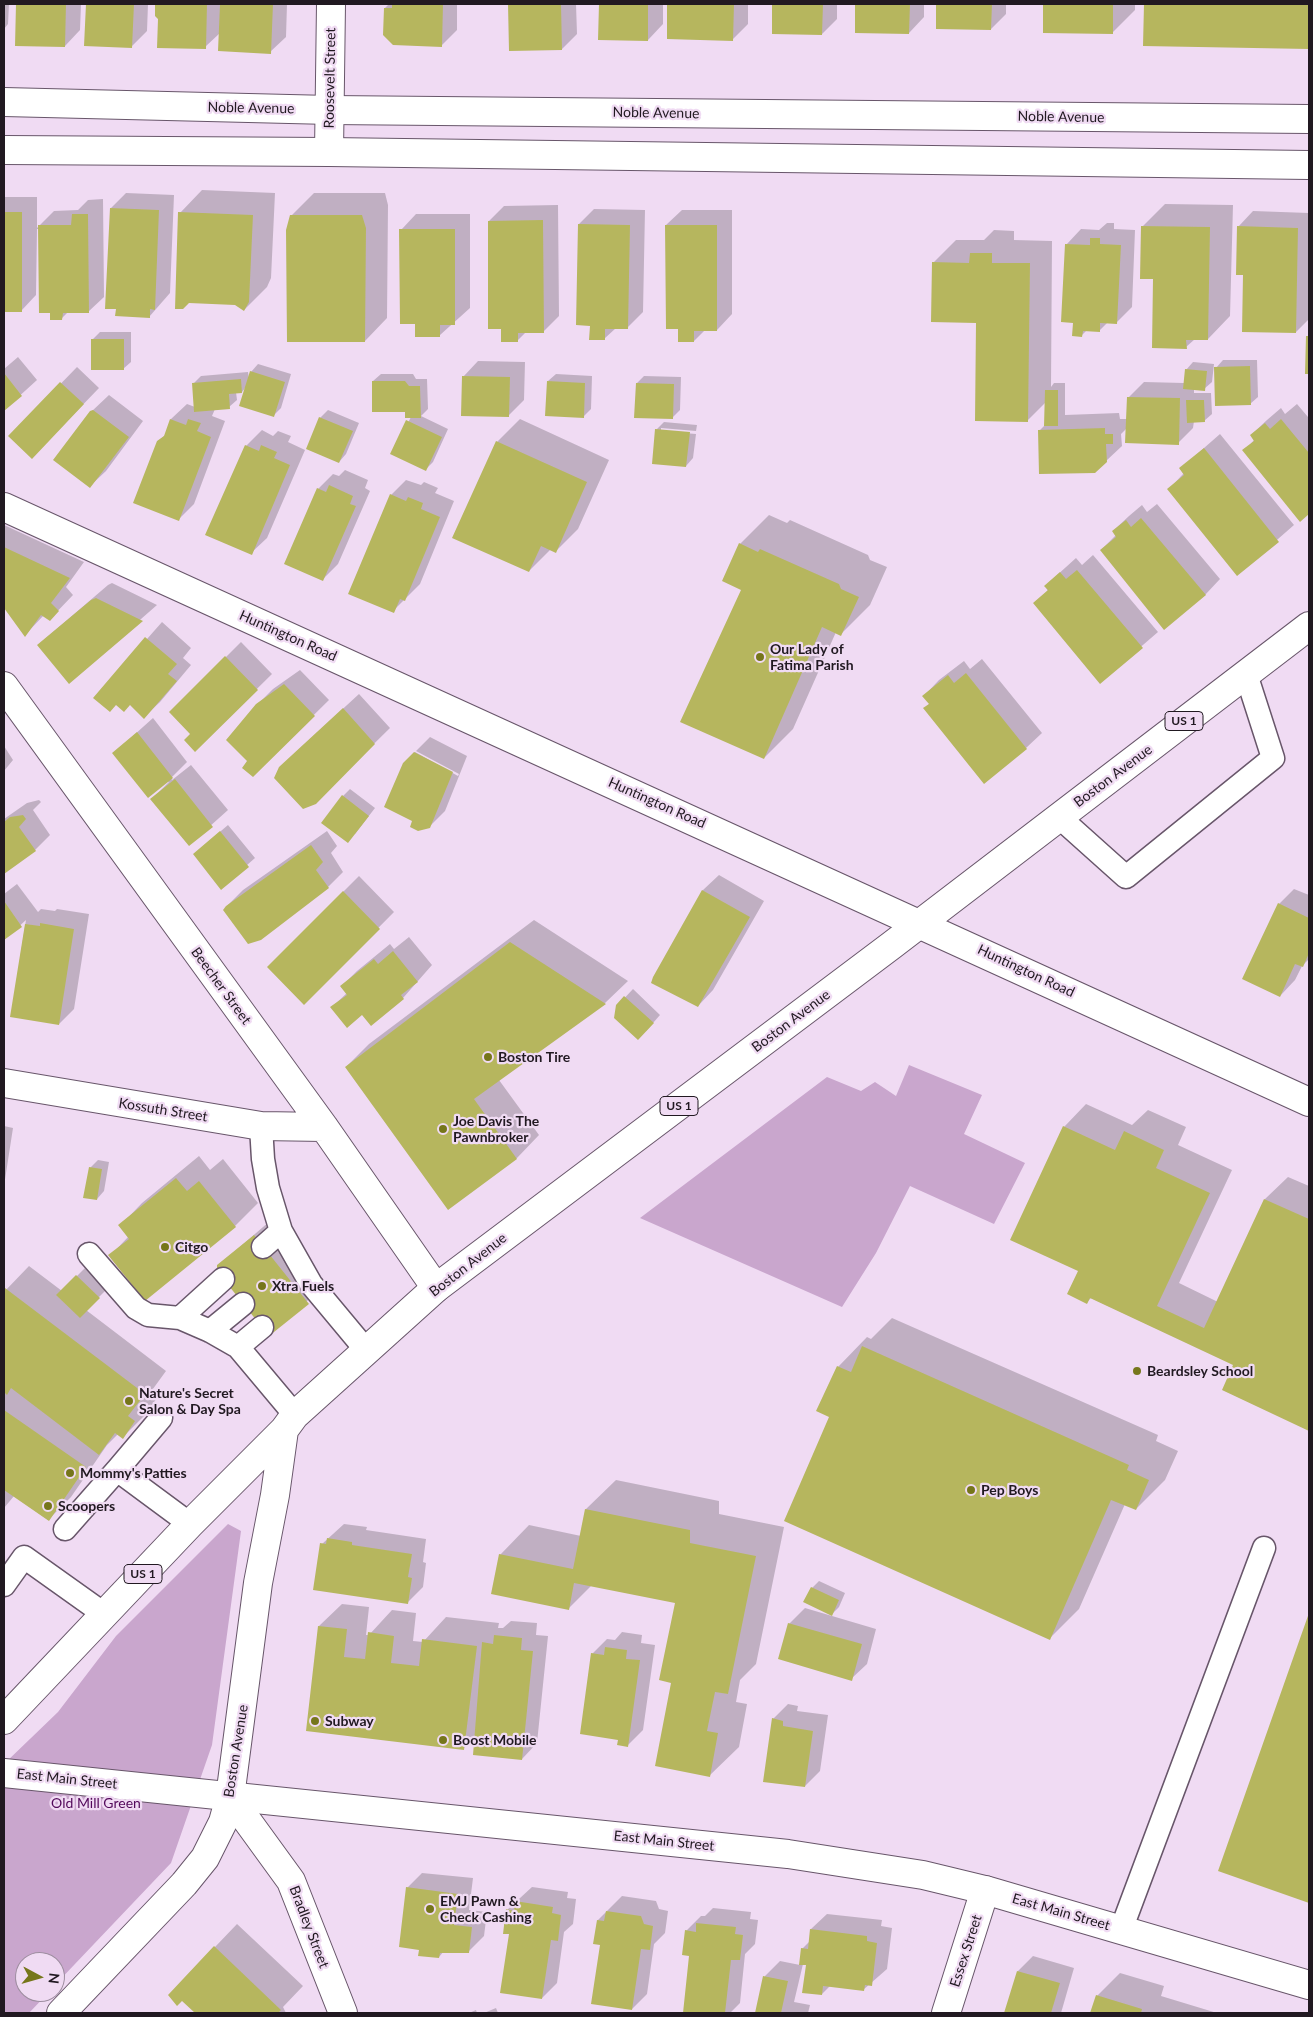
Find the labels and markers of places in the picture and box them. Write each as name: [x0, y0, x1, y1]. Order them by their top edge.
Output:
place label: Our Lady of Fatima Parish: [770, 641, 854, 674]
marker: Our Lady of Fatima Parish: [754, 651, 766, 663]
place label: Boston Tire: [498, 1049, 570, 1065]
marker: Boston Tire: [482, 1051, 494, 1063]
place label: Joe Davis The Pawnbroker: [453, 1113, 539, 1146]
marker: Joe Davis The Pawnbroker: [437, 1123, 449, 1135]
place label: Citgo: [175, 1239, 208, 1255]
marker: Citgo: [159, 1241, 171, 1253]
place label: Xtra Fuels: [272, 1278, 334, 1294]
marker: Xtra Fuels: [256, 1280, 268, 1292]
place label: Beardsley School: [1147, 1363, 1253, 1379]
marker: Beardsley School: [1131, 1365, 1143, 1377]
place label: Nature's Secret Salon & Day Spa: [139, 1385, 241, 1418]
marker: Nature's Secret Salon & Day Spa: [123, 1395, 135, 1407]
place label: Mommy's Patties: [80, 1465, 187, 1481]
marker: Mommy's Patties: [64, 1467, 76, 1479]
place label: Pep Boys: [981, 1482, 1038, 1498]
marker: Pep Boys: [965, 1484, 977, 1496]
place label: Scoopers: [58, 1498, 115, 1514]
marker: Scoopers: [42, 1500, 54, 1512]
place label: Subway: [325, 1713, 374, 1729]
marker: Subway: [309, 1715, 321, 1727]
place label: Boost Mobile: [453, 1732, 536, 1748]
marker: Boost Mobile: [437, 1734, 449, 1746]
place label: EMJ Pawn & Check Cashing: [440, 1893, 532, 1925]
marker: EMJ Pawn & Check Cashing: [424, 1903, 436, 1915]

